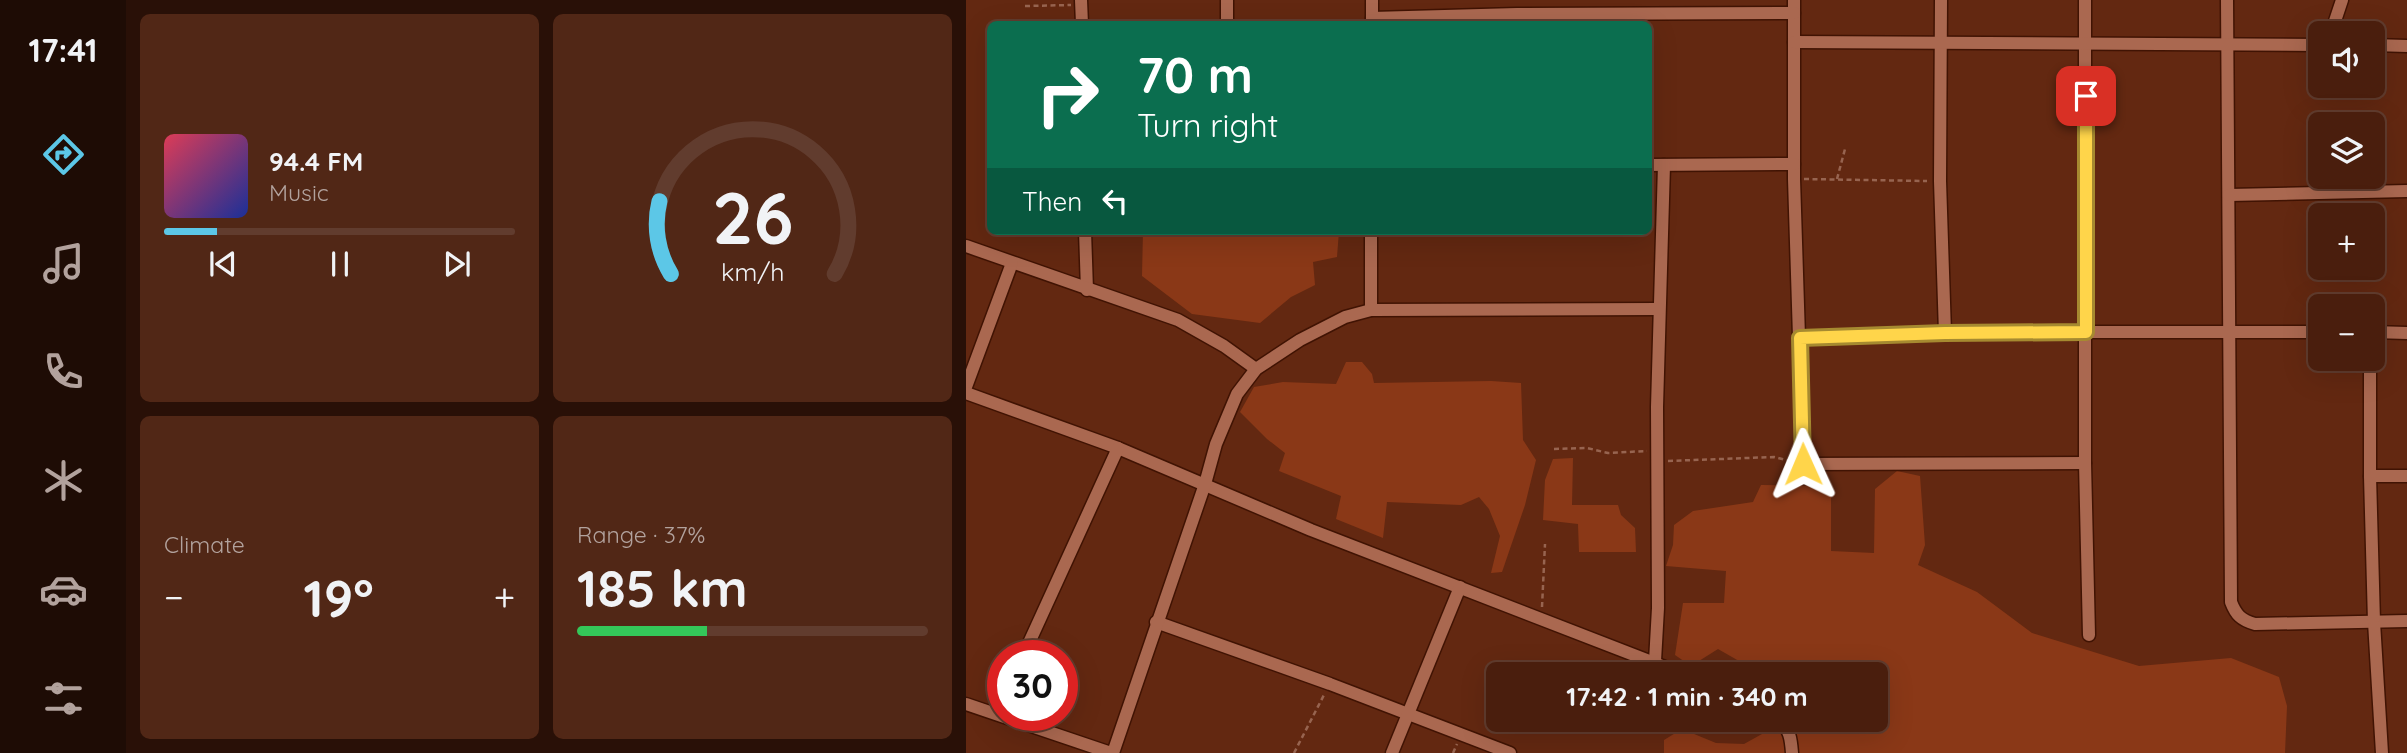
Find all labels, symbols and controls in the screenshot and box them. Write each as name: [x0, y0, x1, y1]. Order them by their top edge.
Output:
map controls: [2308, 21, 2385, 371]
button: sound: [2308, 21, 2385, 98]
text: 17:41: [28, 30, 98, 70]
text: 70 m: [1137, 44, 1253, 105]
icon: right: [1022, 49, 1113, 140]
pin: [2056, 66, 2116, 126]
icon: arrive: [2067, 77, 2105, 115]
text: Turn right: [1137, 105, 1278, 145]
button: layers: [2308, 112, 2385, 189]
icon: directions: [39, 130, 88, 179]
text: 94.4 FM: [269, 145, 363, 178]
text: 26: [712, 172, 793, 263]
text: Music: [269, 178, 329, 207]
icon: left: [1096, 182, 1134, 220]
text: Then: [1022, 185, 1082, 218]
button: +: [2308, 203, 2385, 280]
icon: music: [39, 239, 88, 288]
icon: previous: [204, 245, 242, 283]
icon: pause: [321, 245, 359, 283]
icon: next: [438, 245, 476, 283]
text: km/h: [721, 256, 784, 287]
button: −: [2308, 294, 2385, 371]
icon: phone: [39, 347, 88, 396]
position arrow: [1766, 427, 1840, 501]
icon: climate: [39, 456, 88, 505]
text: Range · 37%: [577, 520, 705, 549]
text: Climate: [164, 530, 245, 559]
text: 185 km: [577, 555, 748, 620]
icon: car: [39, 565, 88, 614]
text: 19°: [304, 565, 374, 630]
text: −: [164, 573, 184, 621]
text: +: [494, 573, 515, 621]
speed limit sign: 30: [987, 640, 1078, 731]
icon: filters: [39, 674, 88, 723]
text: 17:42 · 1 min · 340 m: [1566, 680, 1808, 713]

